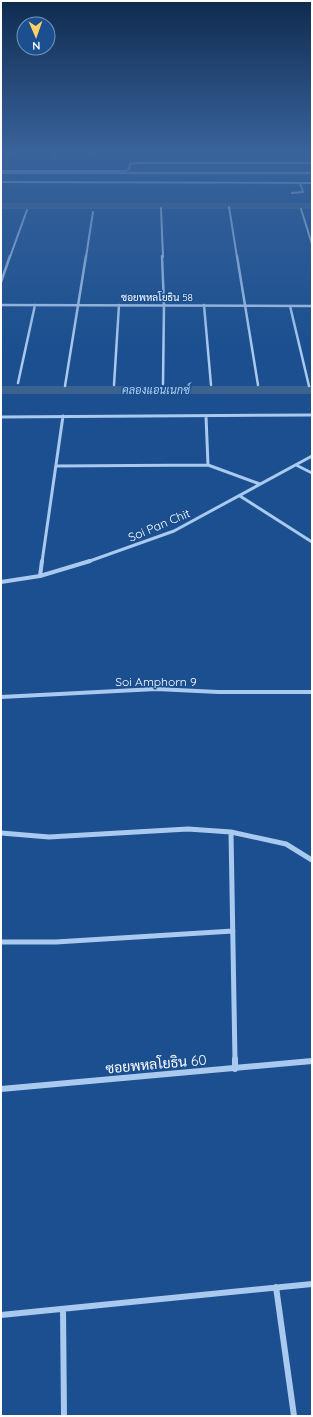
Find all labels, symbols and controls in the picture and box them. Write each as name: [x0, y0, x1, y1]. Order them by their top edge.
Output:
north arrow: [16, 16, 56, 56]
text: N: [32, 39, 41, 53]
street label: ซอยพหลโยธิน 58: [121, 291, 193, 304]
water label: คลองแอนเนกซ์: [122, 382, 192, 397]
street label: Soi Pan Chit: [126, 505, 192, 545]
street label: Soi Amphorn 9: [115, 674, 197, 689]
street label: ซอยพหลโยธิน 60: [105, 1051, 207, 1077]

